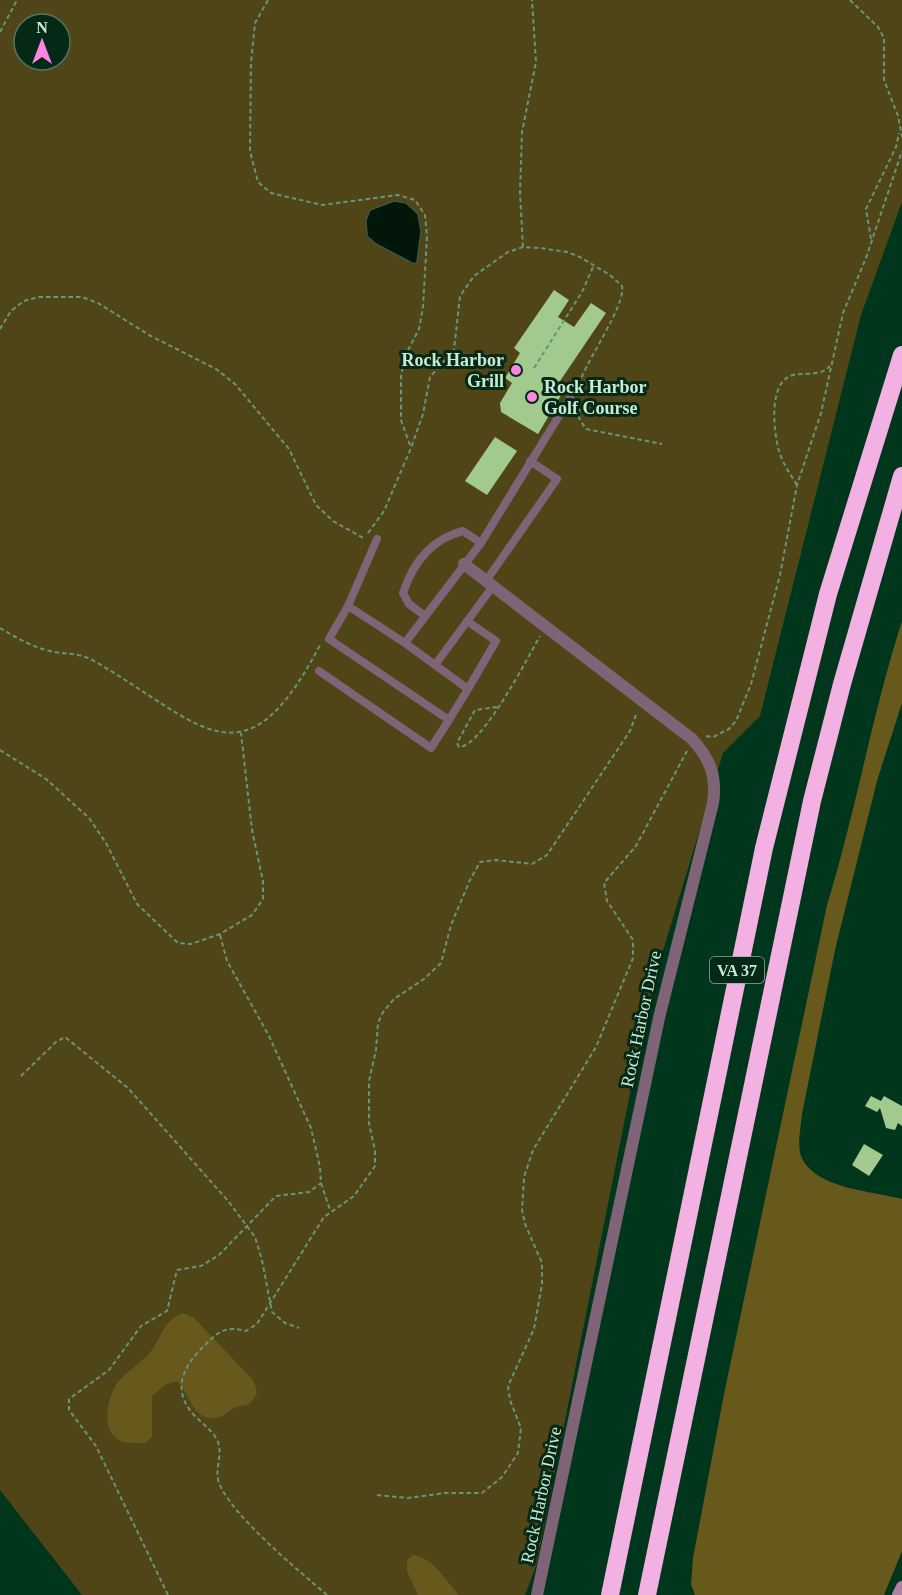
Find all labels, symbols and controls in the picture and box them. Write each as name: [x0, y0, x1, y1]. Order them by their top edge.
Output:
north arrow: [12, 12, 72, 72]
text: N: [36, 19, 48, 36]
place label: Rock Harbor Grill: [402, 350, 504, 391]
marker: Rock Harbor Grill: [509, 363, 523, 377]
place label: Rock Harbor Golf Course: [544, 377, 647, 418]
marker: Rock Harbor Golf Course: [525, 390, 539, 404]
street label: Rock Harbor Drive: [617, 949, 665, 1089]
road number: VA 37: [710, 957, 764, 983]
street label: Rock Harbor Drive: [517, 1425, 565, 1565]

